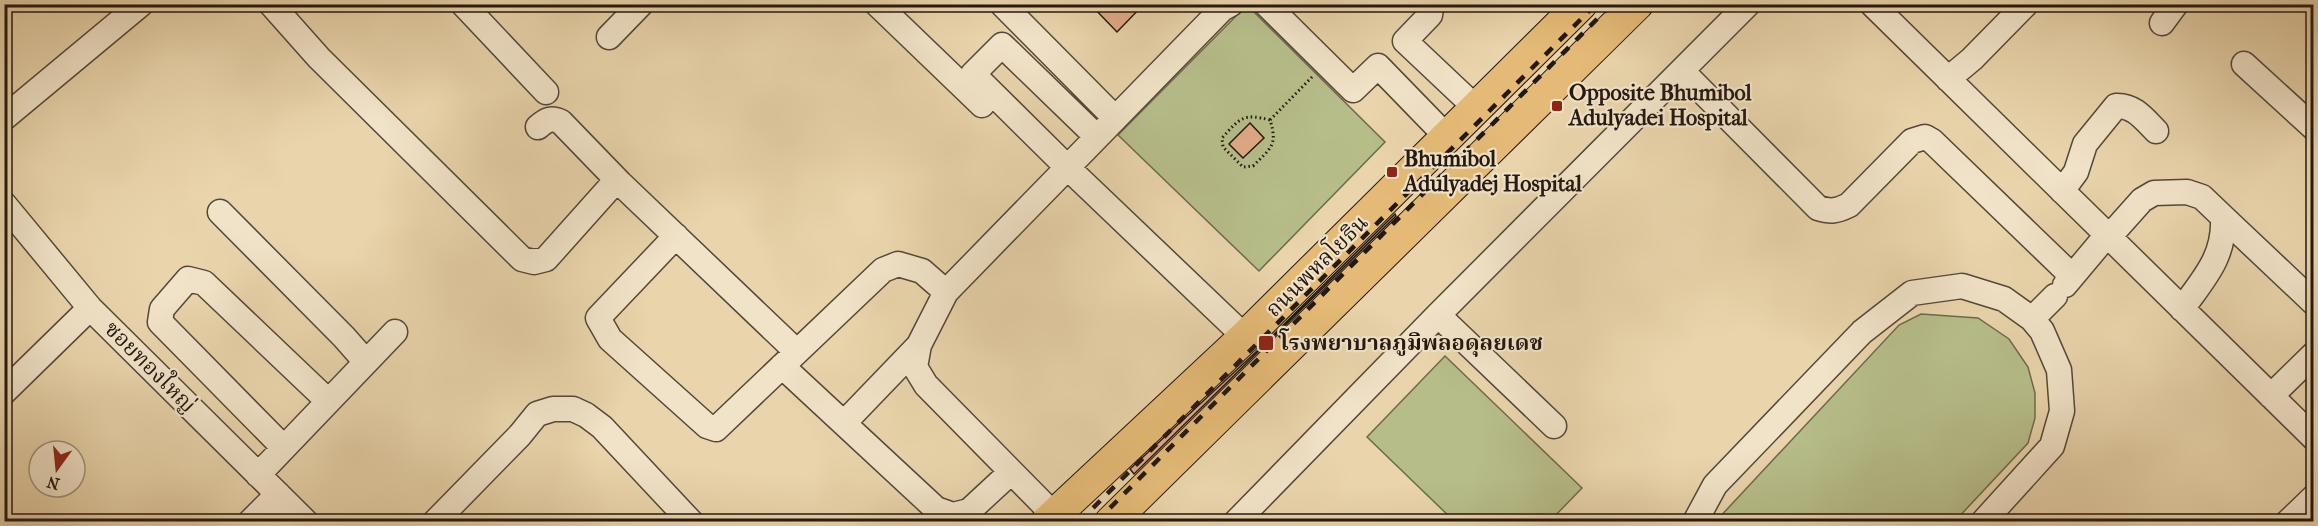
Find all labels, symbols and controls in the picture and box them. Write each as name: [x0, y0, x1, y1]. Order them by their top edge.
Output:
place label: Opposite Bhumibol Adulyadei Hospital: [1567, 80, 1753, 131]
marker: Opposite Bhumibol Adulyadei Hospital: [1550, 99, 1564, 113]
place label: Bhumibol Adulyadej Hospital: [1402, 146, 1583, 197]
marker: Bhumibol Adulyadej Hospital: [1385, 165, 1399, 179]
street label: ถนนพหลโยธิน: [1259, 208, 1374, 323]
street label: ซอยทองใหญ่: [99, 315, 202, 418]
place label: โรงพยาบาลภูมิพลอดุลยเดช: [1279, 328, 1543, 357]
marker: โรงพยาบาลภูมิพลอดุลยเดช: [1257, 334, 1275, 352]
north arrow: [27, 439, 87, 499]
text: N: [44, 472, 62, 494]

